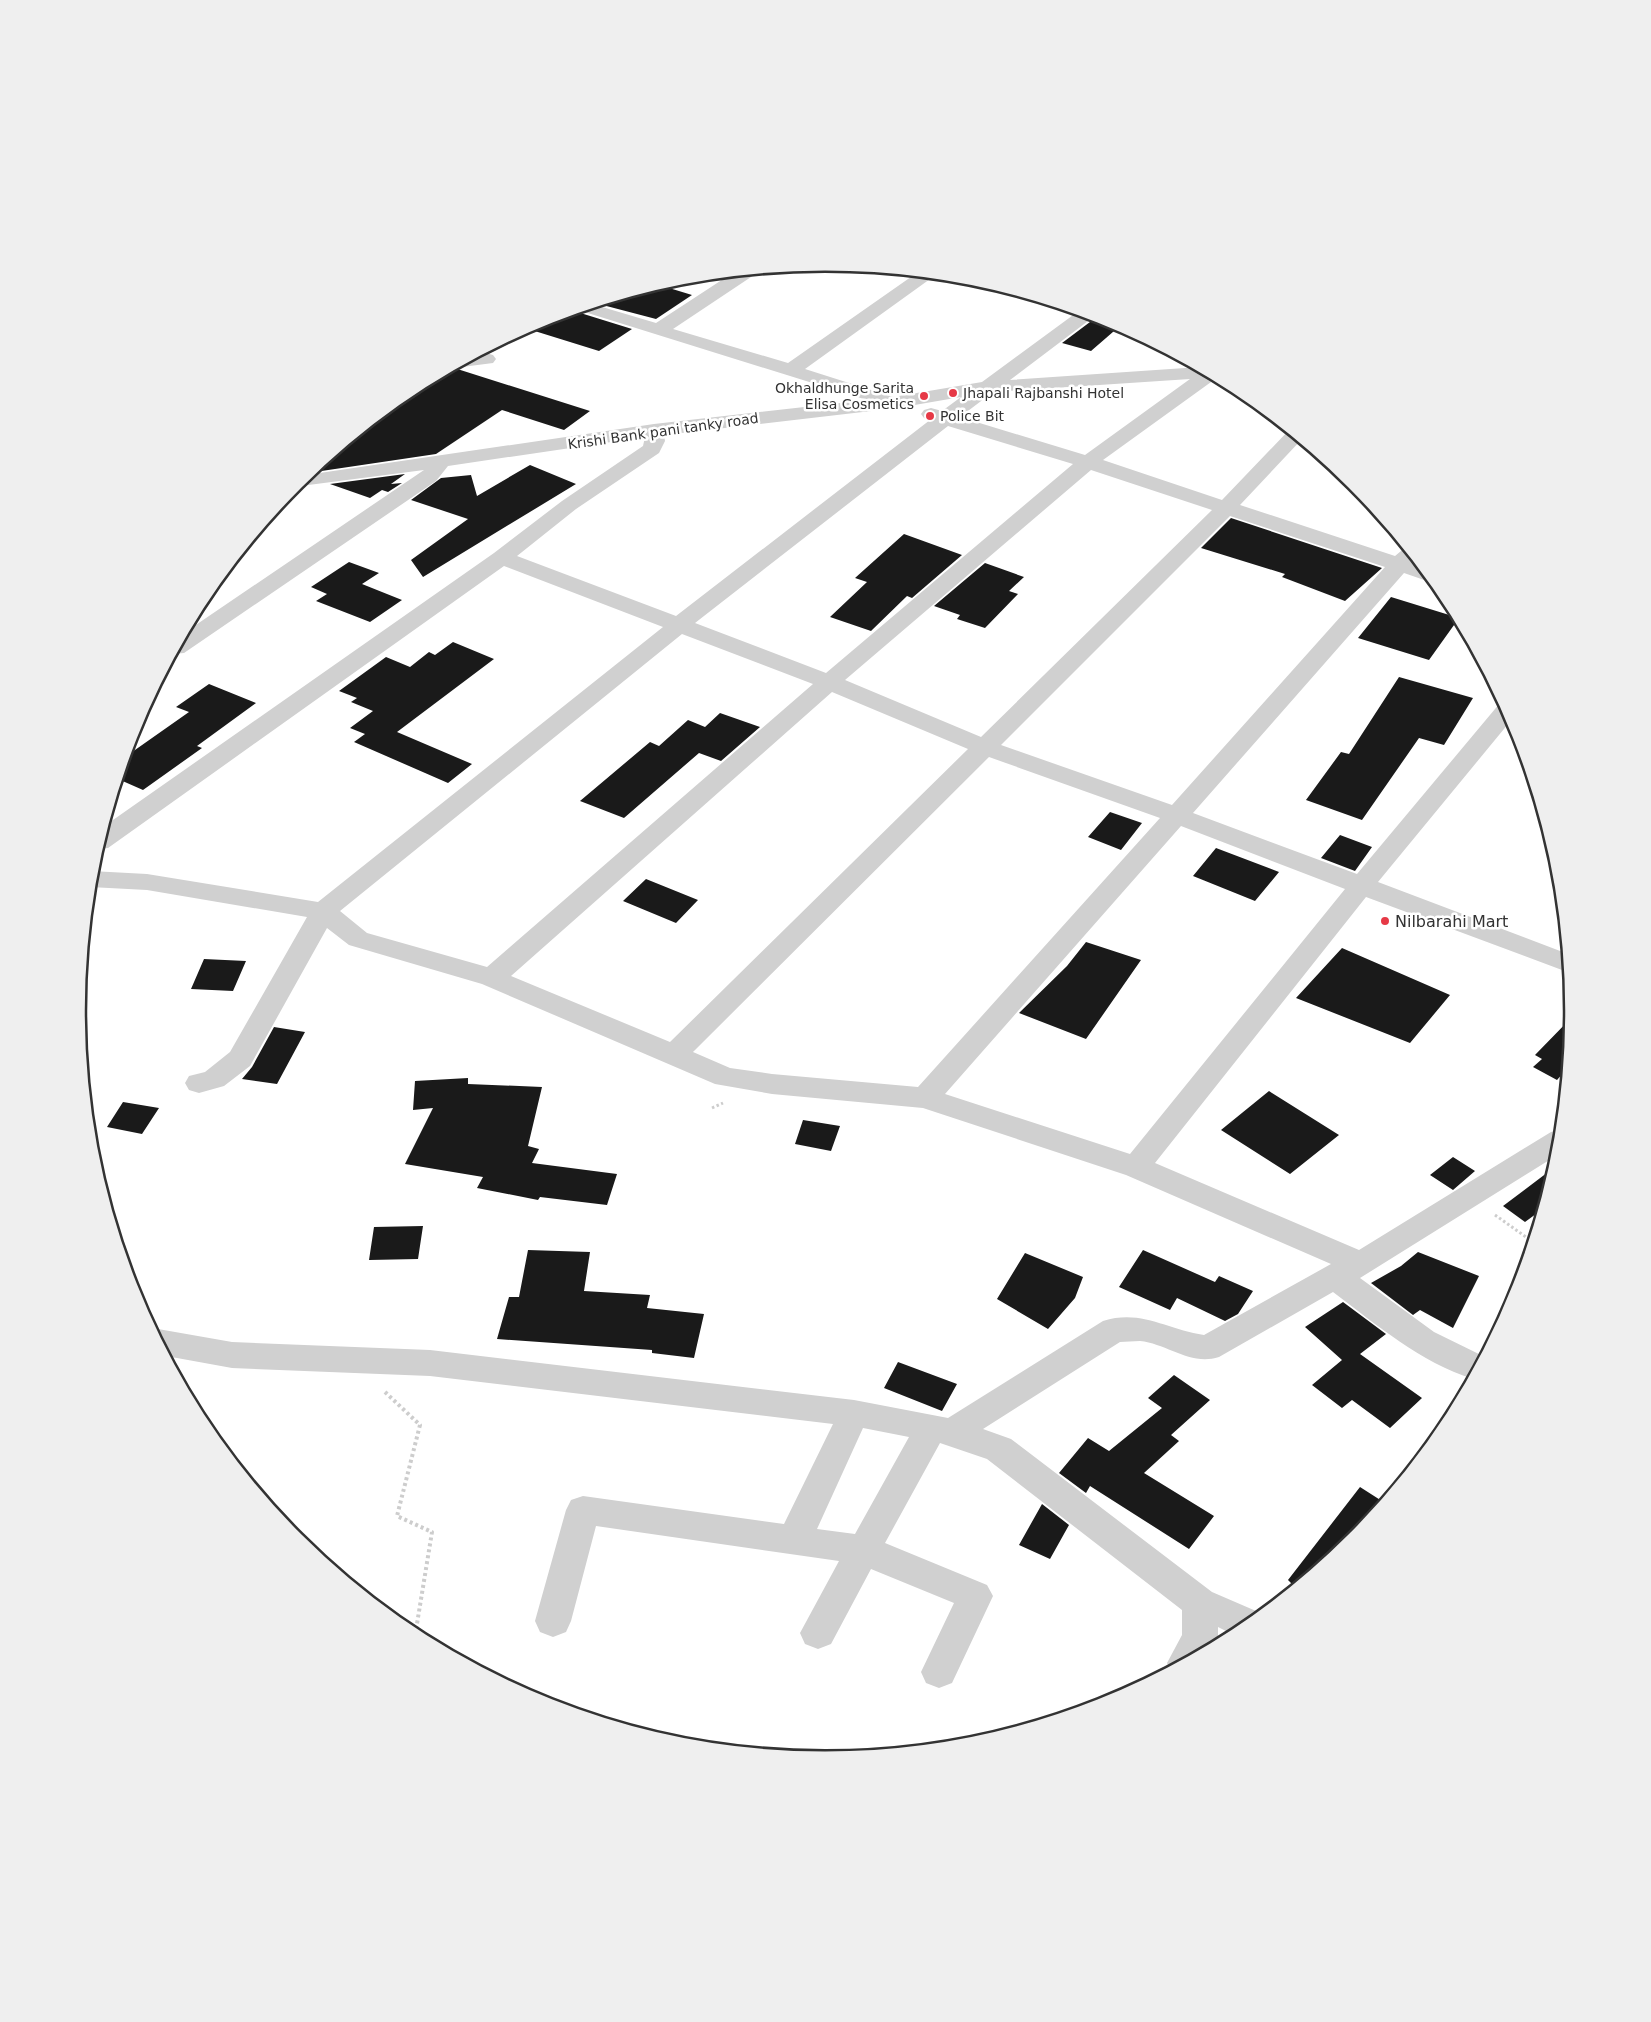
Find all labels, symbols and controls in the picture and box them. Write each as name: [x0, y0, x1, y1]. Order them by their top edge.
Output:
place label: Okhaldhunge Sarita Elisa Cosmetics: [775, 380, 914, 412]
place label: Jhapali Rajbanshi Hotel: [962, 385, 1124, 401]
marker: Jhapali Rajbanshi Hotel: [947, 387, 959, 399]
marker: Okhaldhunge Sarita Elisa Cosmetics: [918, 390, 930, 402]
place label: Police Bit: [940, 408, 1005, 424]
street label: Krishi Bank pani tanky road: [567, 410, 759, 452]
marker: Police Bit: [924, 410, 936, 422]
place label: Nilbarahi Mart: [1395, 912, 1508, 931]
marker: Nilbarahi Mart: [1379, 915, 1391, 927]

